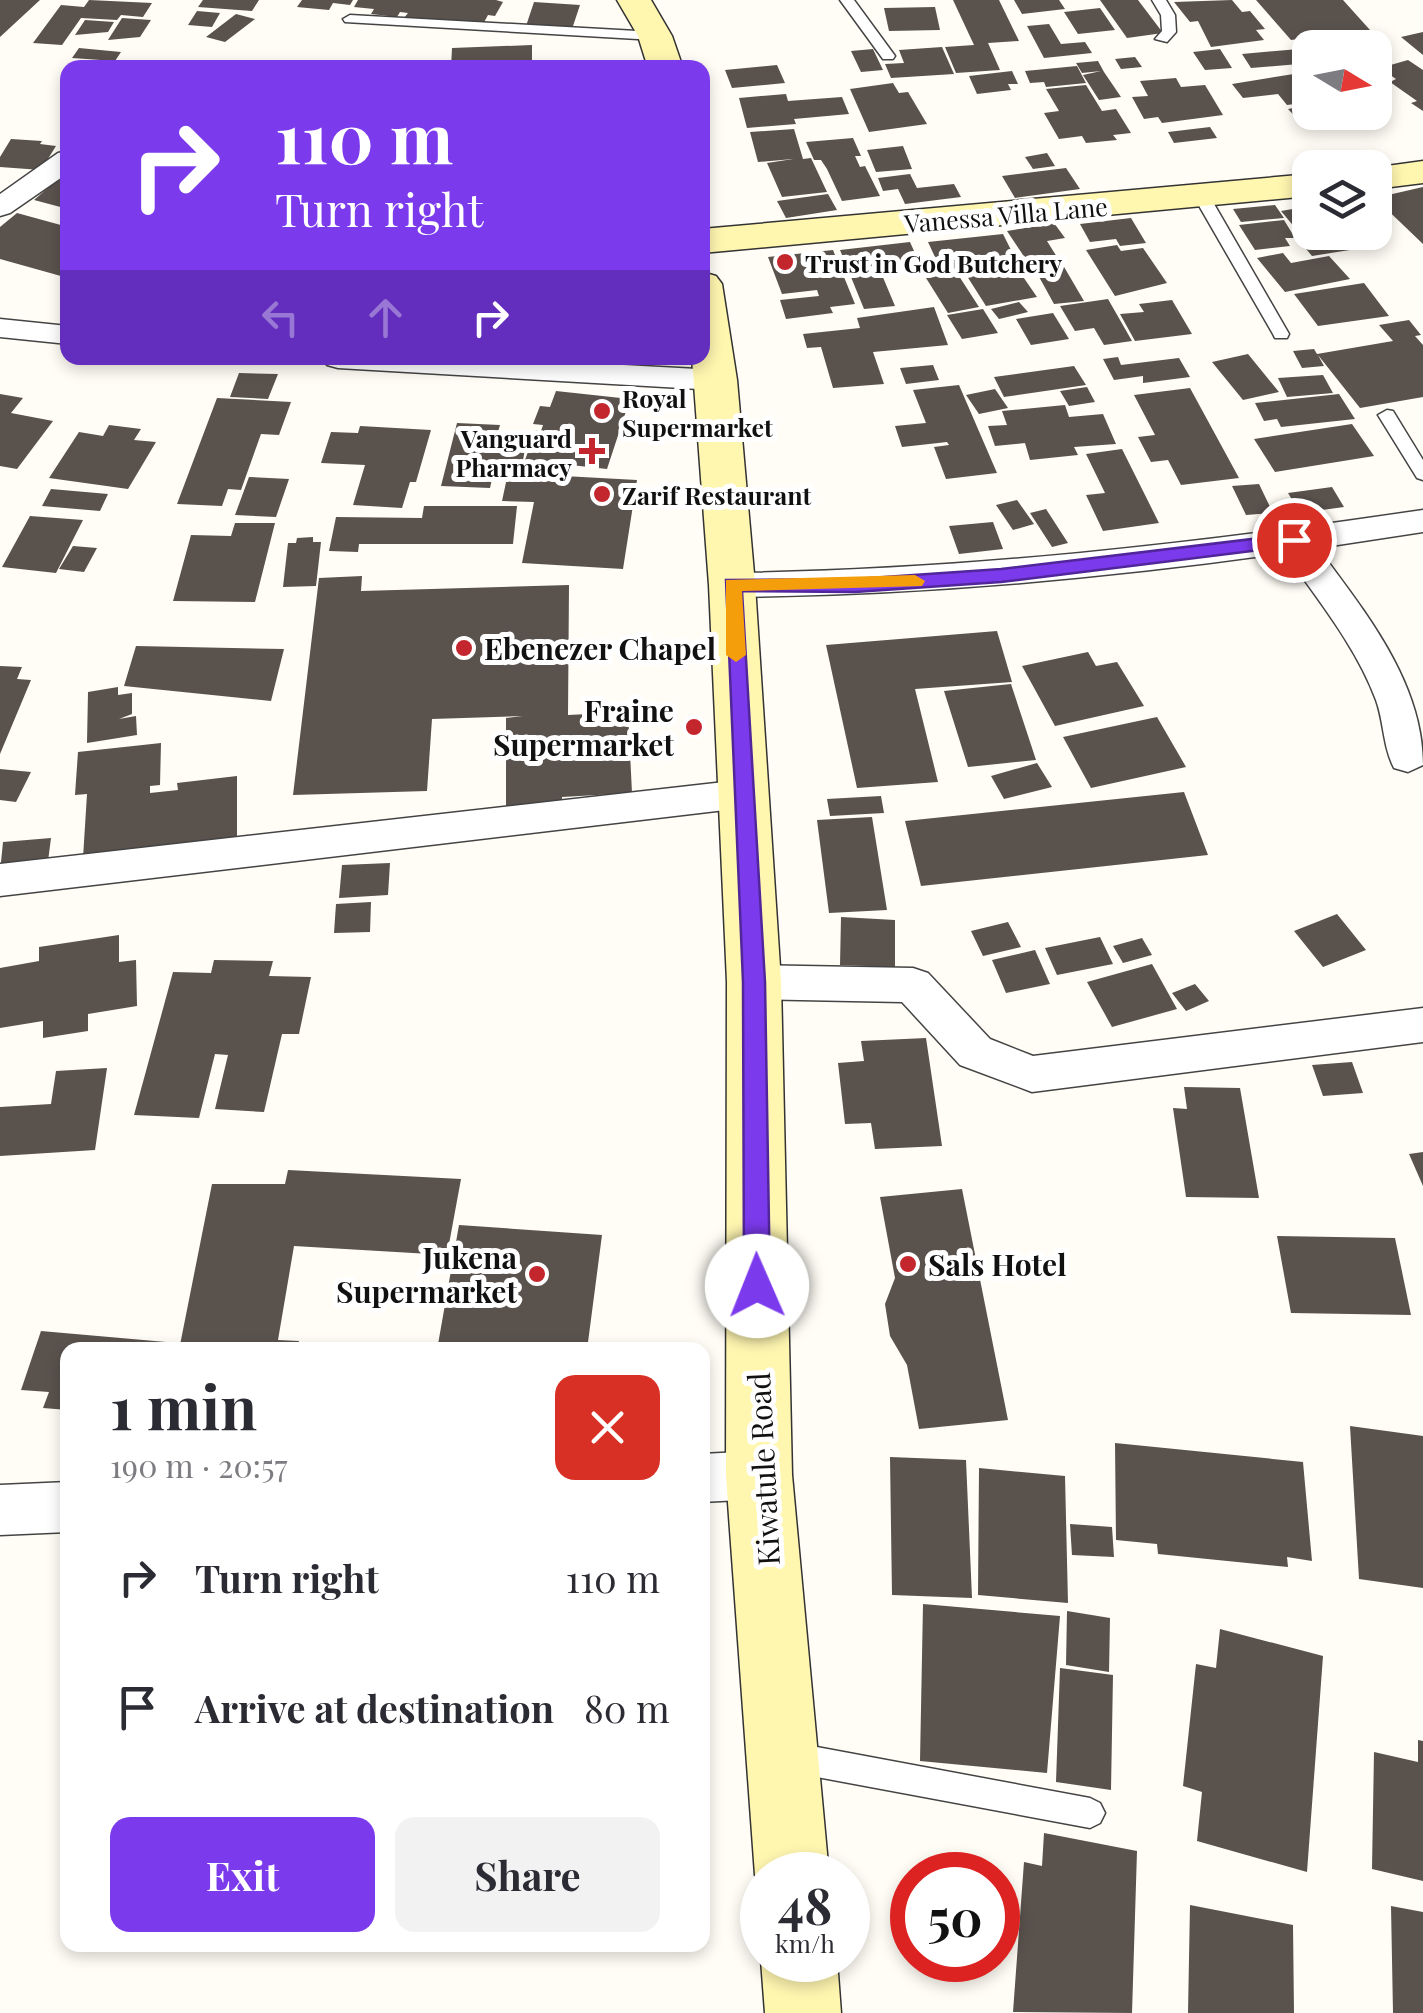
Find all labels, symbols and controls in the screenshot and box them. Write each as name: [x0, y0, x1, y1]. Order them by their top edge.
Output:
north arrow: [1292, 30, 1392, 130]
map controls: [1292, 30, 1392, 250]
text: 110 m: [275, 88, 453, 182]
icon: right: [110, 100, 240, 230]
button: layers: [1292, 150, 1392, 250]
text: Turn right: [275, 178, 483, 238]
street label: Vanessa Villa Lane: [902, 189, 1109, 239]
place label: Trust in God Butchery: [805, 246, 1062, 279]
marker: Trust in God Butchery: [774, 251, 796, 273]
icon: left: [253, 290, 308, 345]
icon: ahead: [358, 290, 413, 345]
icon: right: [463, 290, 518, 345]
place label: Royal Supermarket: [622, 381, 773, 443]
marker: Royal Supermarket: [591, 400, 613, 422]
place label: Vanguard Pharmacy: [456, 421, 572, 483]
marker: Vanguard Pharmacy: [581, 440, 603, 462]
place label: Zarif Restaurant: [622, 478, 812, 511]
marker: Zarif Restaurant: [591, 483, 613, 505]
pin: [1252, 498, 1337, 583]
icon: arrive: [1267, 513, 1322, 568]
place label: Ebenezer Chapel: [484, 628, 716, 668]
marker: Ebenezer Chapel: [453, 637, 475, 659]
place label: Fraine Supermarket: [493, 690, 674, 764]
marker: Fraine Supermarket: [683, 716, 705, 738]
position arrow: [705, 1234, 809, 1338]
place label: Jukena Supermarket: [336, 1237, 517, 1311]
place label: Sals Hotel: [928, 1244, 1067, 1284]
marker: Sals Hotel: [897, 1253, 919, 1275]
marker: Jukena Supermarket: [526, 1263, 548, 1285]
text: 1 min: [110, 1365, 257, 1445]
street label: Kiwatule Road: [738, 1371, 788, 1567]
button: close: [555, 1375, 660, 1480]
text: 190 m · 20:57: [110, 1443, 287, 1486]
icon: right: [110, 1550, 165, 1605]
text: Turn right: [195, 1552, 379, 1603]
text: 110 m: [566, 1552, 660, 1603]
icon: arrive: [110, 1680, 165, 1735]
text: Arrive at destination: [195, 1682, 554, 1733]
text: 80 m: [584, 1682, 670, 1733]
button: Exit: [110, 1817, 375, 1932]
button: Share: [395, 1817, 660, 1932]
speed limit sign: 50: [890, 1852, 1020, 1982]
text: 48: [778, 1871, 832, 1938]
text: km/h: [775, 1926, 835, 1959]

